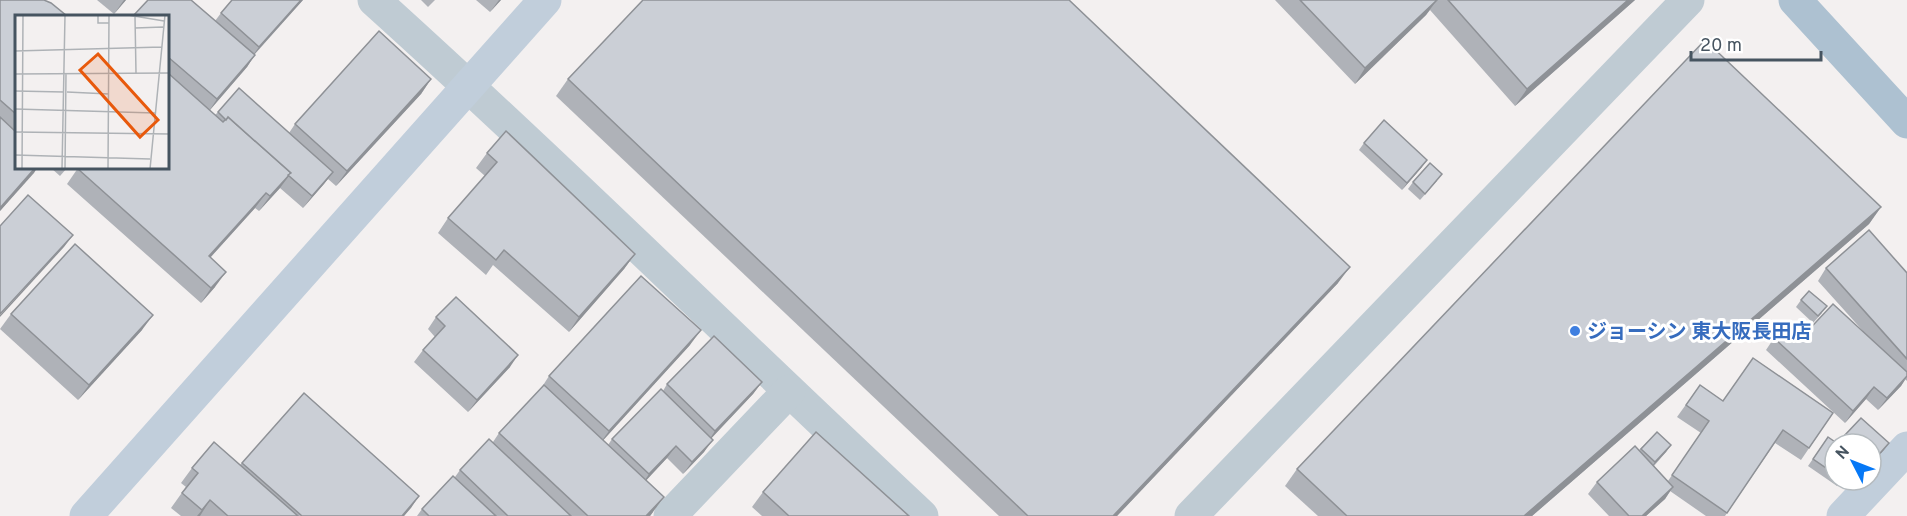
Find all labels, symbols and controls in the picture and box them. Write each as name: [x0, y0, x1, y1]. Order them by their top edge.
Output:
inset map: [15, 15, 170, 170]
scale bar: [1691, 24, 1822, 62]
text: 20 m: [1700, 35, 1742, 58]
place label: ジョーシン 東大阪長田店: [1587, 320, 1812, 346]
marker: ジョーシン 東大阪長田店: [1568, 324, 1582, 338]
north arrow: [1823, 432, 1883, 492]
text: N: [1832, 442, 1855, 464]

